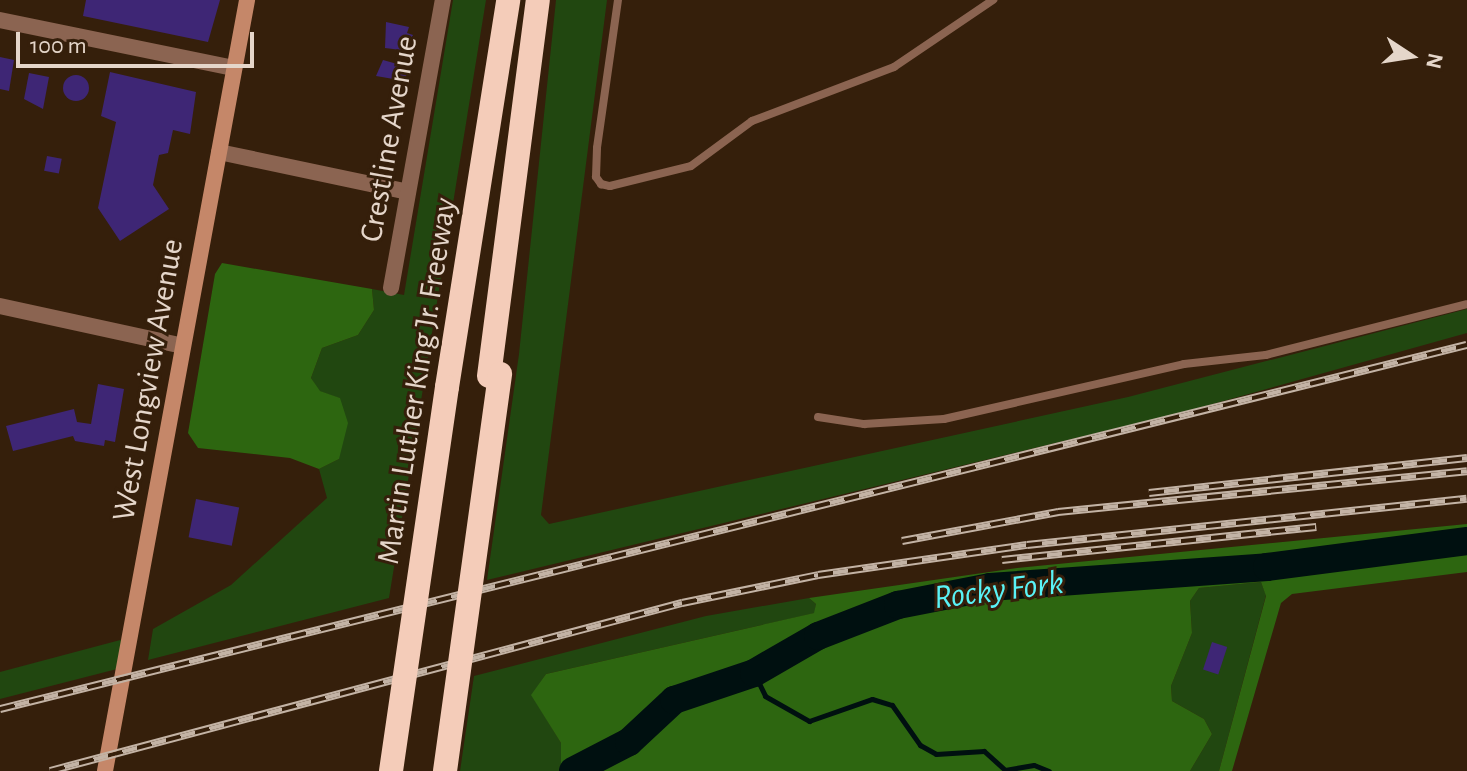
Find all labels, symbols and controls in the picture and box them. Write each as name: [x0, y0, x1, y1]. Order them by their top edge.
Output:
scale bar: [20, 16, 258, 66]
north arrow: [1371, 16, 1451, 96]
street label: Crestline Avenue: [352, 33, 426, 245]
text: 100 m: [30, 34, 87, 58]
text: N: [1422, 51, 1447, 71]
street label: Martin Luther King Jr. Freeway: [369, 195, 465, 567]
street label: West Longview Avenue: [104, 236, 192, 524]
water label: Rocky Fork: [932, 563, 1066, 619]

